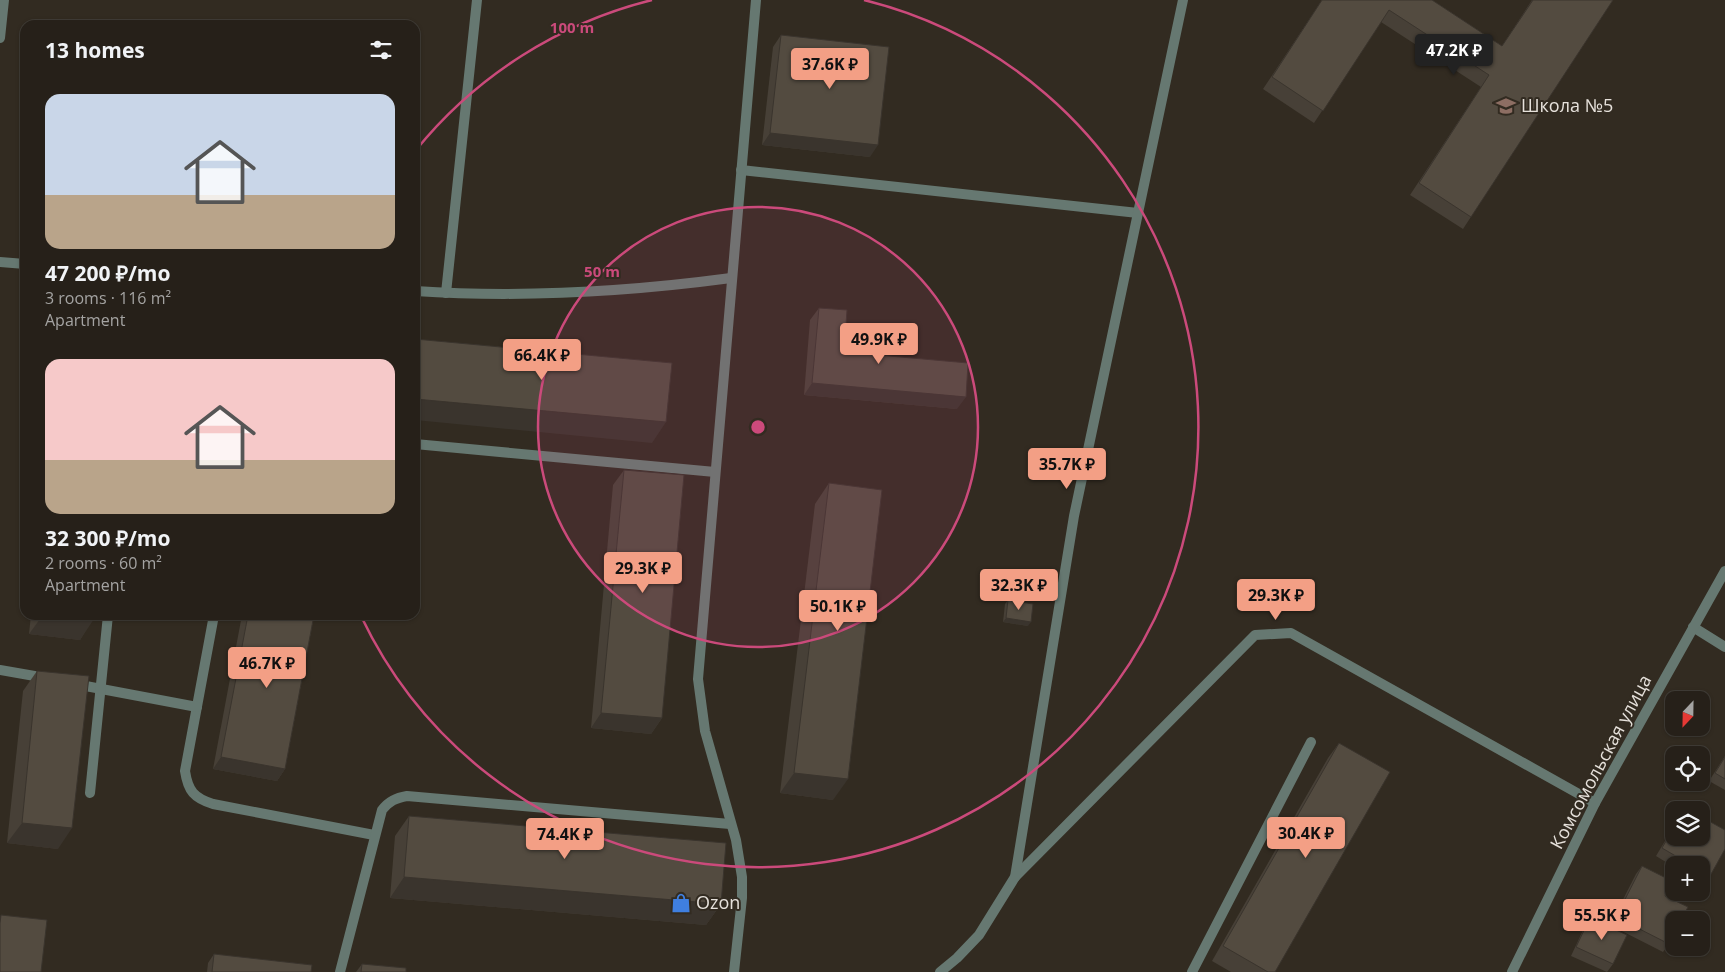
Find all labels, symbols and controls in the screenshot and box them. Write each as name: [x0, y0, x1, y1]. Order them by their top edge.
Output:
text: 100 m: [550, 17, 594, 37]
pin: 47.2K ₽: [1408, 34, 1500, 76]
text: 13 homes: [45, 36, 145, 64]
icon: filters: [367, 36, 395, 64]
text: 47.2K ₽: [1426, 39, 1482, 61]
pin: 37.6K ₽: [784, 48, 876, 90]
text: 37.6K ₽: [802, 53, 858, 75]
place label: Школа №5: [1521, 93, 1613, 117]
school or university icon: Школа №5: [1495, 95, 1517, 117]
icon: home: [175, 127, 265, 217]
text: 47 200 ₽/mo: [45, 259, 170, 287]
text: 50 m: [584, 261, 620, 281]
text: 3 rooms · 116 m²: [45, 287, 171, 309]
text: Apartment: [45, 309, 125, 331]
pin: 49.9K ₽: [833, 322, 925, 365]
text: 49.9K ₽: [851, 328, 907, 350]
pin: 66.4K ₽: [496, 338, 588, 381]
text: 66.4K ₽: [514, 344, 570, 366]
icon: home: [175, 392, 265, 482]
centre of rings: [749, 418, 767, 436]
pin: 35.7K ₽: [1021, 448, 1113, 490]
text: 35.7K ₽: [1039, 453, 1095, 475]
text: 32 300 ₽/mo: [45, 524, 170, 552]
text: 2 rooms · 60 m²: [45, 552, 162, 574]
pin: 29.3K ₽: [597, 552, 689, 594]
text: 29.3K ₽: [615, 557, 671, 579]
pin: 32.3K ₽: [973, 568, 1065, 611]
text: Apartment: [45, 574, 125, 596]
text: 32.3K ₽: [991, 574, 1047, 596]
pin: 29.3K ₽: [1230, 578, 1322, 621]
text: 29.3K ₽: [1248, 584, 1304, 606]
pin: 50.1K ₽: [792, 590, 884, 632]
text: 50.1K ₽: [810, 595, 866, 617]
pin: 46.7K ₽: [221, 646, 313, 689]
text: 46.7K ₽: [239, 652, 295, 674]
street label: Комсомольская улица: [1544, 670, 1656, 853]
north arrow: [1665, 691, 1710, 736]
map controls: [1665, 691, 1710, 956]
button: locate: [1665, 746, 1710, 791]
button: layers: [1665, 801, 1710, 846]
pin: 30.4K ₽: [1260, 816, 1352, 859]
pin: 74.4K ₽: [519, 818, 611, 860]
text: 30.4K ₽: [1278, 822, 1334, 844]
text: 74.4K ₽: [537, 823, 593, 845]
button: +: [1665, 856, 1710, 901]
place label: Ozon: [696, 890, 740, 914]
shop icon: Ozon: [670, 892, 692, 914]
pin: 55.5K ₽: [1556, 898, 1648, 941]
text: 55.5K ₽: [1574, 904, 1630, 926]
button: −: [1665, 911, 1710, 956]

